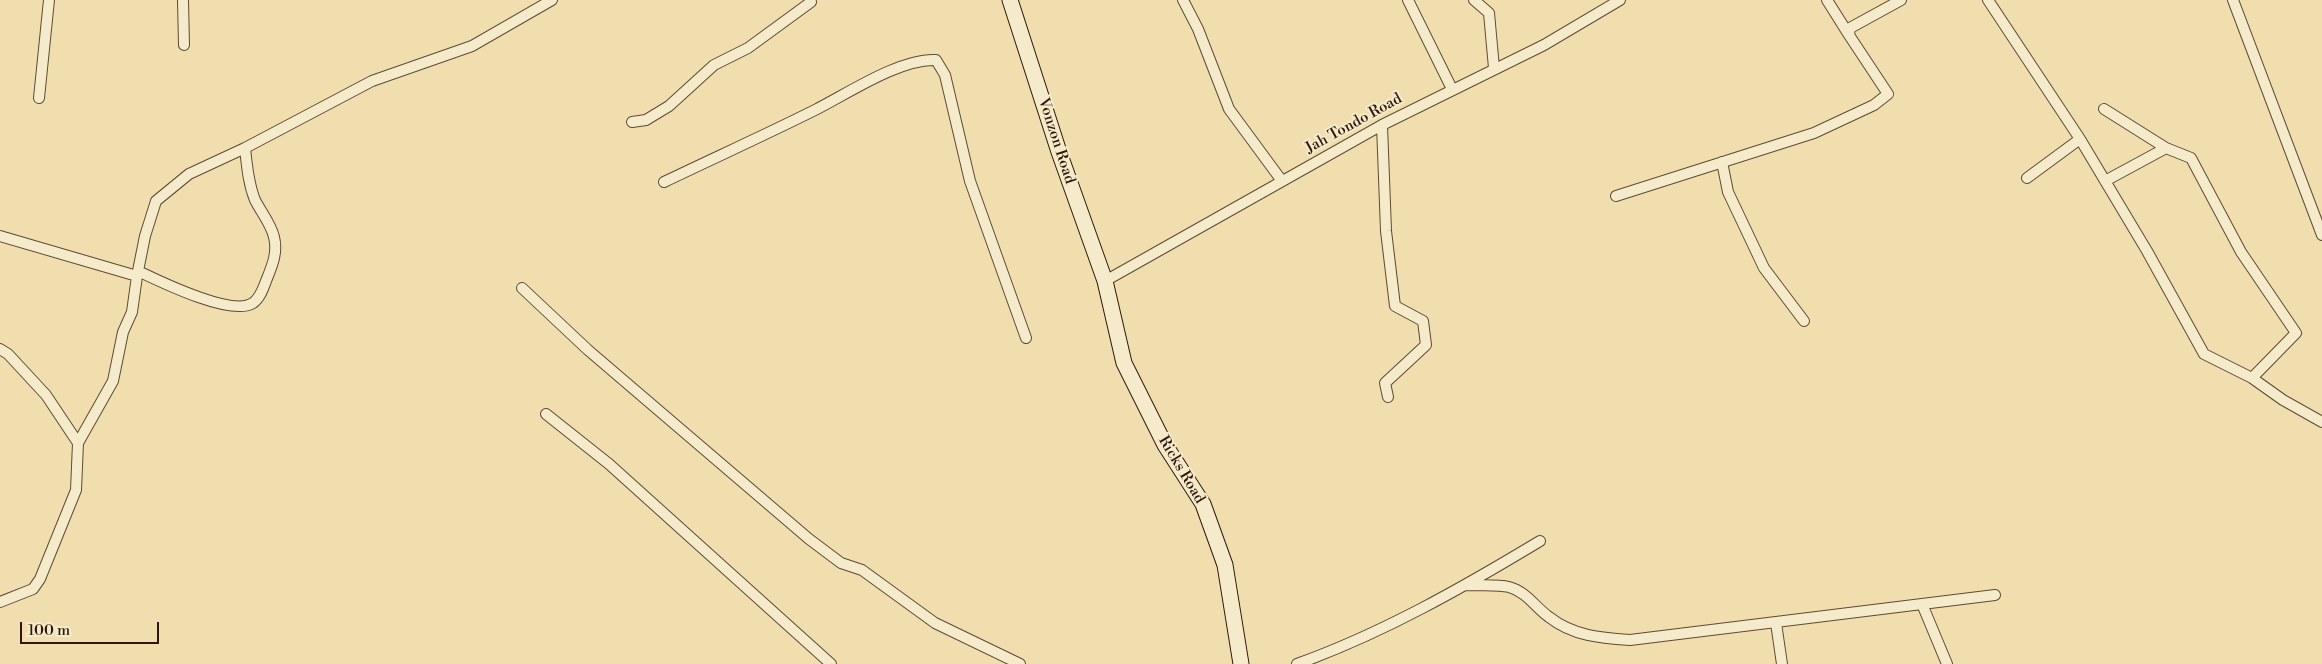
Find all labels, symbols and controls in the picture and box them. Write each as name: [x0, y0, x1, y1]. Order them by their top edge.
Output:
street label: Jah Tondo Road: [1303, 90, 1405, 158]
street label: Vonzon Road: [1034, 96, 1078, 186]
street label: Ricks Road: [1154, 433, 1208, 507]
scale bar: [22, 612, 161, 644]
text: 100 m: [28, 621, 70, 640]

